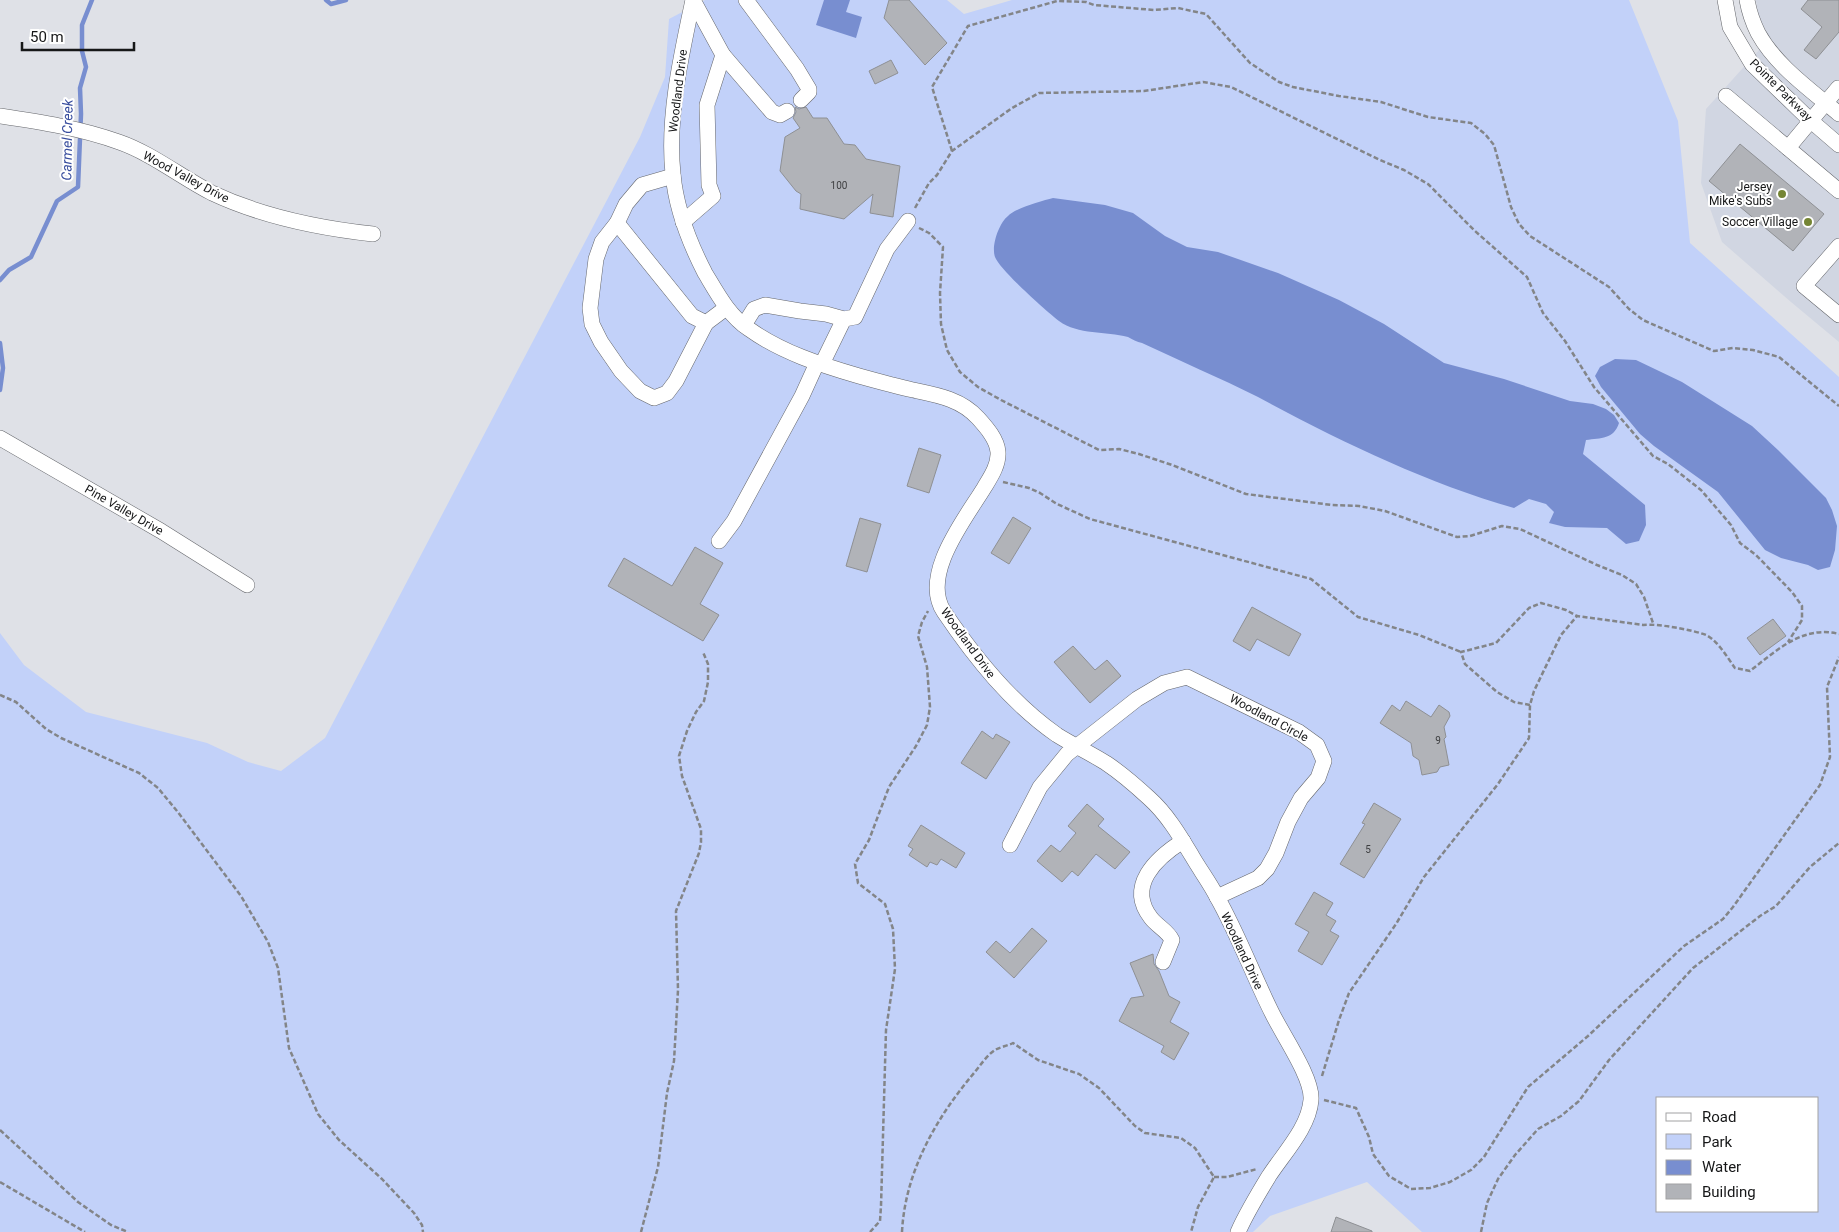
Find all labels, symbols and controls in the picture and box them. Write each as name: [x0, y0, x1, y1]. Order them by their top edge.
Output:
scale bar: [22, 20, 135, 52]
text: 50 m: [30, 28, 64, 46]
street label: Woodland Drive: [666, 49, 690, 133]
street label: Pointe Parkway: [1747, 56, 1815, 124]
water label: Carmel Creek: [58, 98, 76, 181]
street label: Wood Valley Drive: [141, 148, 231, 206]
house number: 100: [831, 180, 848, 191]
place label: Jersey Mike's Subs: [1709, 180, 1772, 208]
marker: Jersey Mike's Subs: [1776, 188, 1788, 200]
place label: Soccer Village: [1722, 215, 1798, 229]
marker: Soccer Village: [1802, 216, 1814, 228]
street label: Pine Valley Drive: [82, 482, 166, 538]
street label: Woodland Drive: [938, 605, 998, 681]
street label: Woodland Circle: [1227, 691, 1311, 745]
house number: 9: [1435, 735, 1441, 746]
house number: 5: [1365, 844, 1371, 855]
street label: Woodland Drive: [1218, 910, 1266, 992]
legend: [1656, 1097, 1819, 1212]
text: Road: [1702, 1108, 1736, 1126]
text: Park: [1702, 1133, 1733, 1151]
text: Water: [1702, 1158, 1741, 1176]
text: Building: [1702, 1183, 1756, 1201]

